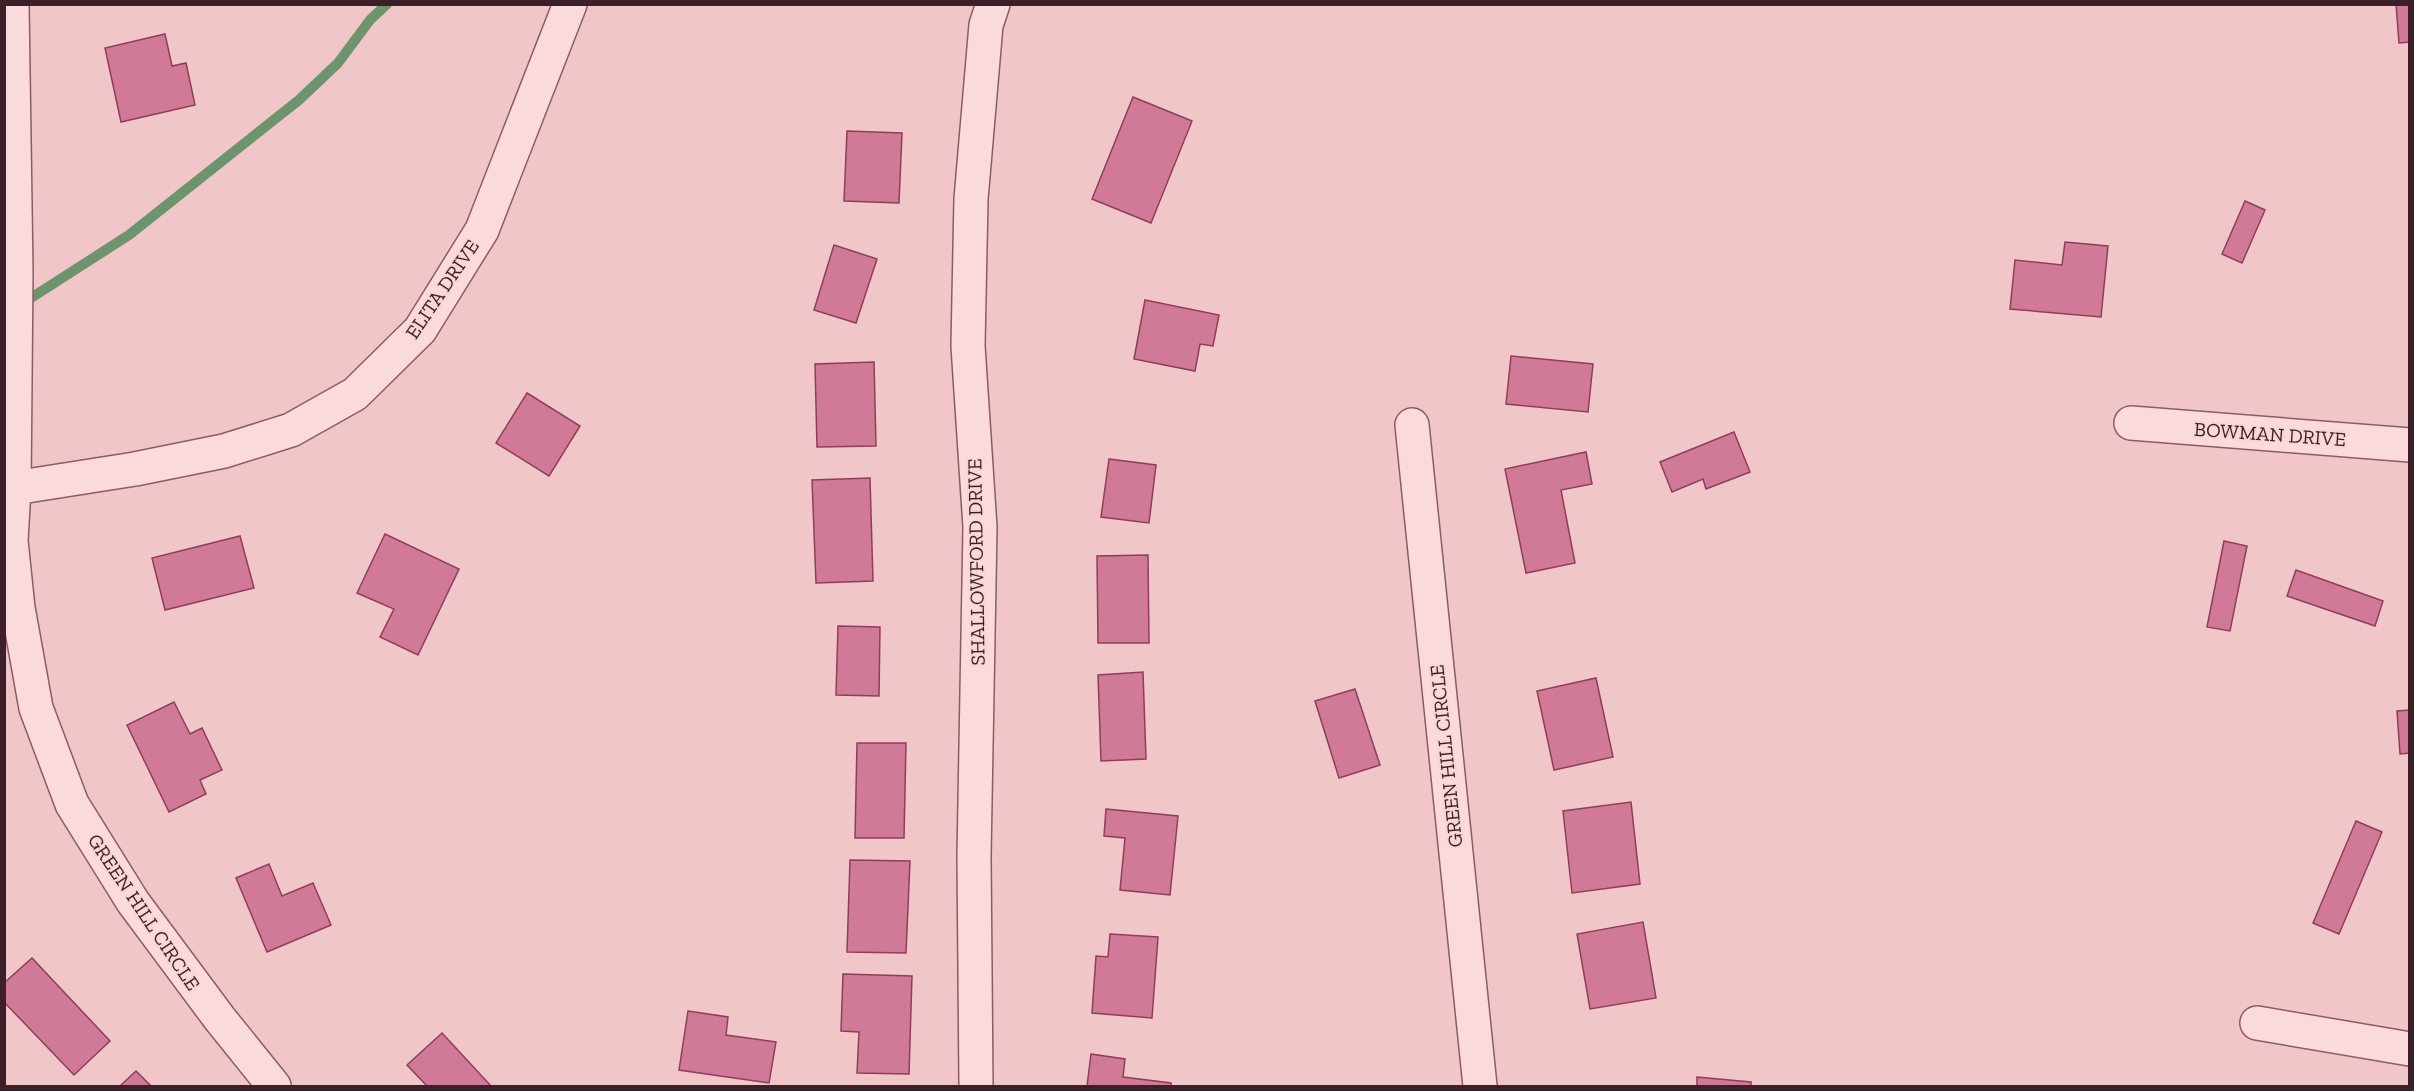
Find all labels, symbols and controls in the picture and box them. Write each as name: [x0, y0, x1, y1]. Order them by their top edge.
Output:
street label: ELITA DRIVE: [400, 235, 484, 343]
street label: BOWMAN DRIVE: [2193, 417, 2347, 451]
street label: SHALLOWFORD DRIVE: [962, 458, 990, 666]
street label: GREEN HILL CIRCLE: [1424, 663, 1468, 849]
street label: GREEN HILL CIRCLE: [83, 829, 205, 995]

